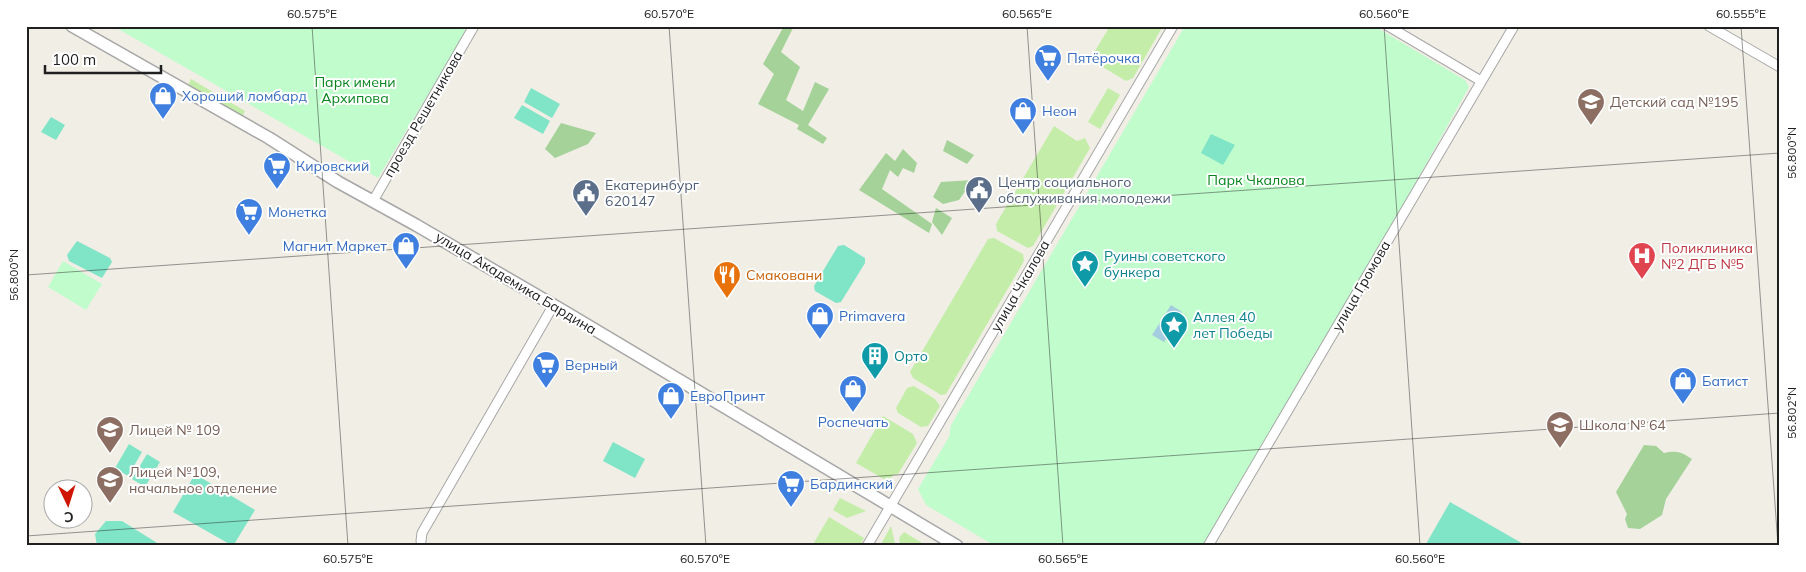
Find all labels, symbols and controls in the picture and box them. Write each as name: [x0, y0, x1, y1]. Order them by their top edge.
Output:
text: 60.575°E: [287, 6, 337, 21]
text: 60.570°E: [644, 6, 694, 21]
text: 60.565°E: [1002, 6, 1052, 21]
text: 60.560°E: [1359, 6, 1409, 21]
text: 60.555°E: [1716, 6, 1766, 21]
scale bar: [45, 42, 161, 74]
supermarket icon: Пятёрочка: [1033, 43, 1063, 82]
street label: проезд Решетникова: [379, 48, 467, 180]
place label: Пятёрочка: [1067, 49, 1140, 67]
text: 100 m: [52, 50, 96, 69]
park label: Парк имени Архипова: [314, 73, 396, 107]
shop icon: Хороший ломбард: [148, 81, 178, 120]
place label: Хороший ломбард: [182, 87, 308, 105]
school or university icon: Детский сад №195: [1576, 87, 1606, 126]
place label: Детский сад №195: [1610, 93, 1738, 111]
shop icon: Неон: [1008, 96, 1038, 135]
place label: Неон: [1042, 102, 1077, 120]
text: 56.800°N: [1784, 127, 1799, 179]
supermarket icon: Кировский: [262, 151, 292, 190]
place label: Кировский: [296, 157, 369, 175]
park label: Парк Чкалова: [1207, 171, 1305, 189]
place label: Центр социального обслуживания молодежи: [998, 173, 1171, 207]
public building icon: Центр социального обслуживания молодежи: [964, 175, 994, 214]
place label: Екатеринбург 620147: [605, 176, 700, 210]
public building icon: Екатеринбург 620147: [571, 178, 601, 217]
supermarket icon: Монетка: [234, 197, 264, 236]
place label: Монетка: [268, 203, 327, 221]
street label: улица Академика Бардина: [432, 228, 600, 338]
shop icon: Магнит Маркет: [391, 231, 421, 270]
place label: Магнит Маркет: [283, 237, 388, 255]
street label: улица Чкалова: [986, 237, 1054, 335]
street label: улица Громова: [1328, 237, 1394, 335]
place label: Поликлиника №2 ДГБ №5: [1661, 239, 1753, 273]
hospital icon: Поликлиника №2 ДГБ №5: [1627, 241, 1657, 280]
place label: Руины советского бункера: [1104, 247, 1226, 281]
text: 56.800°N: [6, 249, 21, 301]
place icon: Руины советского бункера: [1070, 249, 1100, 288]
restaurant icon: Смаковани: [712, 260, 742, 299]
place label: Смаковани: [746, 266, 822, 284]
shop icon: Primavera: [805, 301, 835, 340]
place label: Primavera: [839, 307, 905, 325]
place label: Аллея 40 лет Победы: [1193, 308, 1273, 342]
place icon: Аллея 40 лет Победы: [1159, 310, 1189, 349]
building icon: Орто: [860, 341, 890, 380]
place label: Орто: [894, 347, 928, 365]
supermarket icon: Верный: [531, 350, 561, 389]
place label: Верный: [565, 356, 618, 374]
shop icon: Батист: [1668, 366, 1698, 405]
place label: Батист: [1702, 372, 1749, 390]
shop icon: Роспечать: [838, 374, 868, 413]
shop icon: ЕвроПринт: [656, 381, 686, 420]
place label: ЕвроПринт: [690, 387, 766, 405]
text: 56.802°N: [1784, 387, 1799, 439]
school or university icon: Школа № 64: [1545, 410, 1575, 449]
place label: Роспечать: [818, 413, 889, 431]
school or university icon: Лицей № 109: [95, 415, 125, 454]
place label: Школа № 64: [1579, 416, 1666, 434]
place label: Лицей № 109: [129, 421, 220, 439]
place label: Лицей №109, начальное отделение: [129, 463, 278, 497]
school or university icon: Лицей №109, начальное отделение: [95, 465, 125, 504]
supermarket icon: Бардинский: [776, 469, 806, 508]
place label: Бардинский: [810, 475, 893, 493]
north arrow: [42, 480, 92, 530]
text: С: [63, 508, 74, 526]
text: 60.575°E: [323, 551, 373, 566]
text: 60.570°E: [680, 551, 730, 566]
text: 60.565°E: [1038, 551, 1088, 566]
text: 60.560°E: [1395, 551, 1445, 566]

